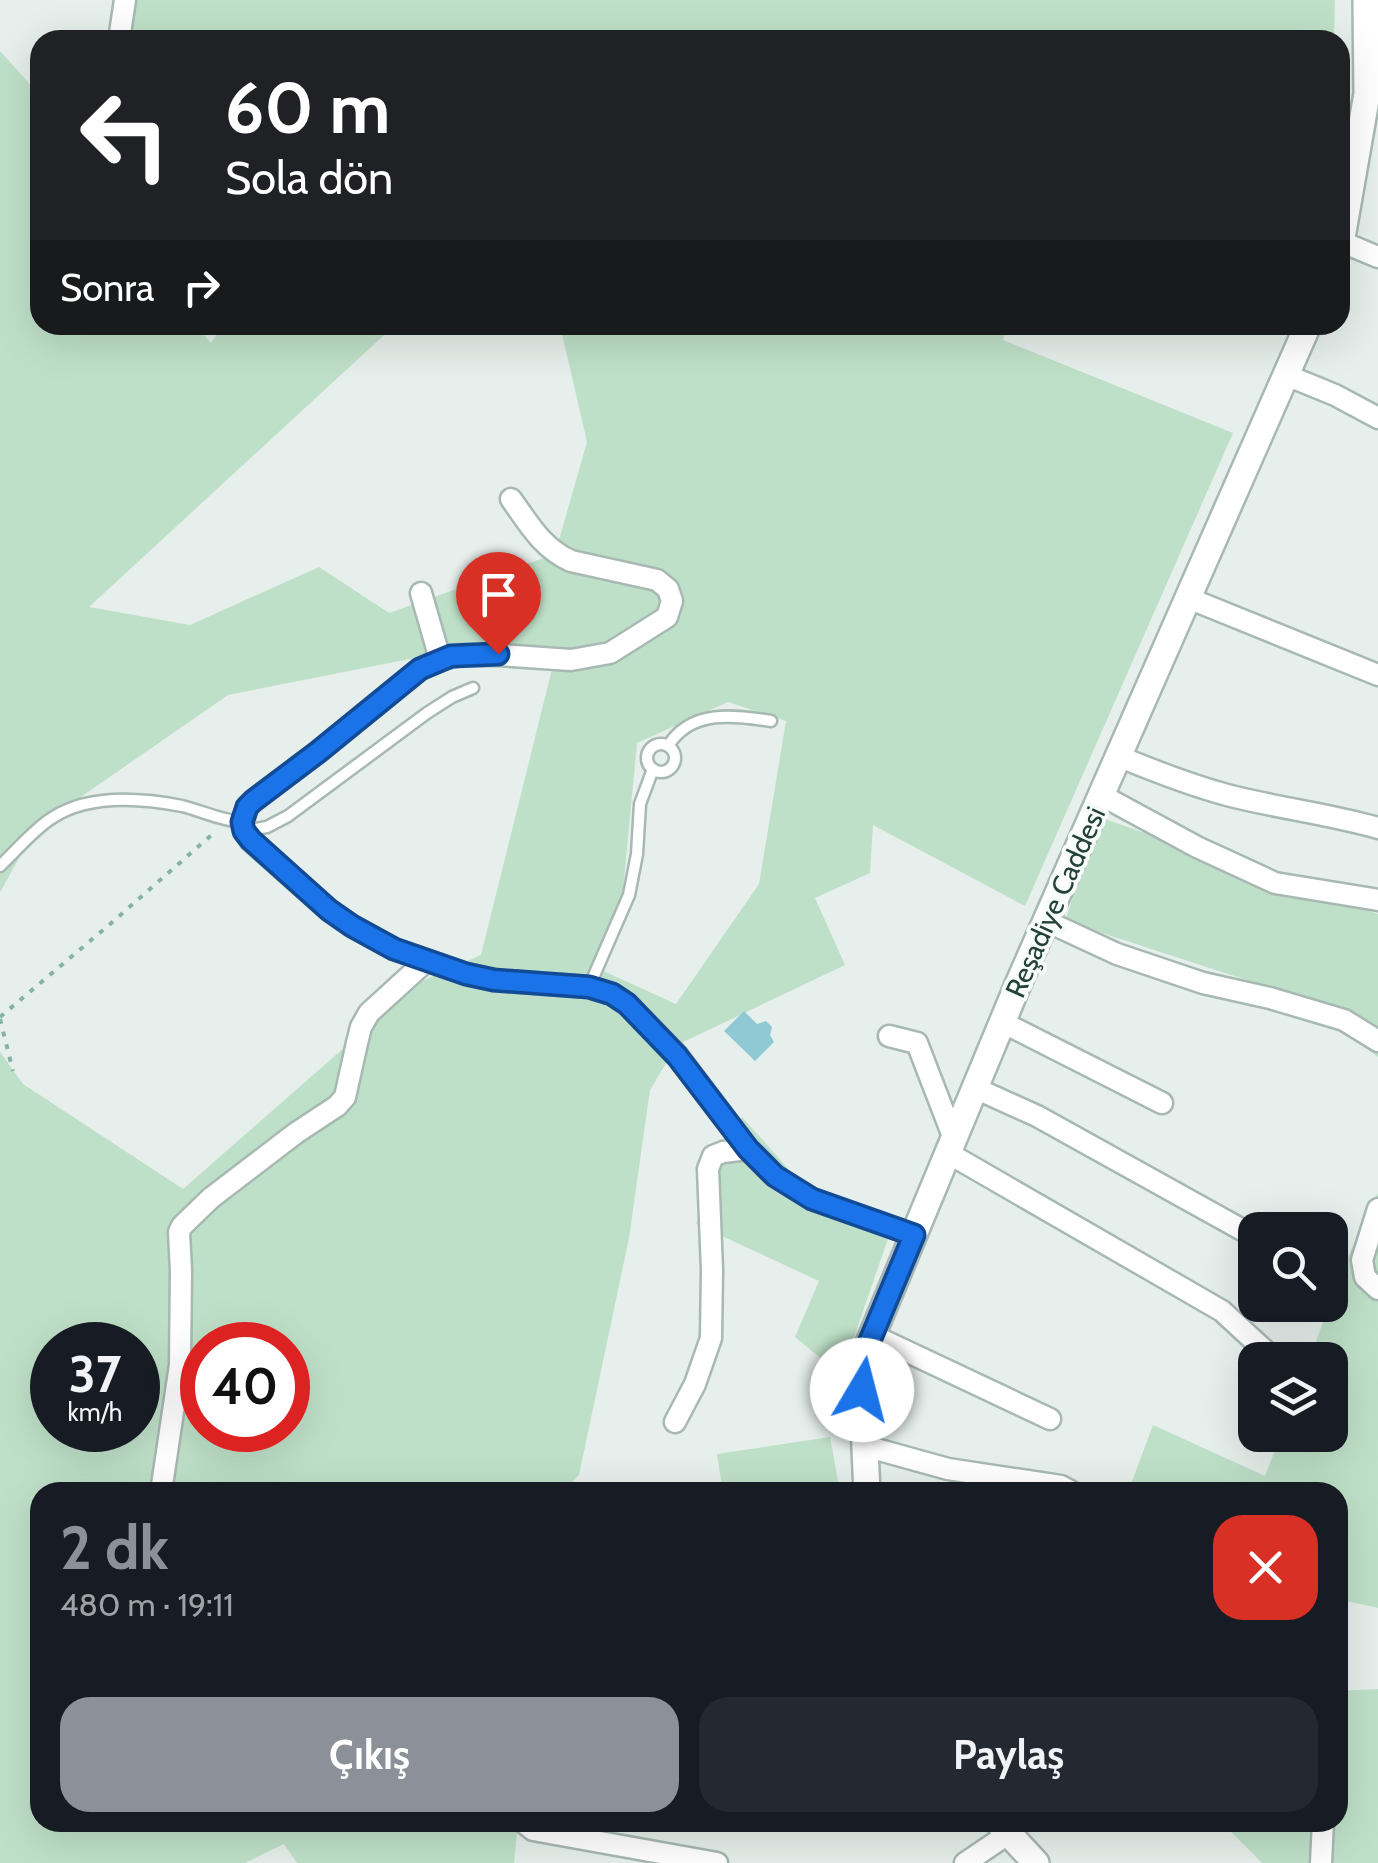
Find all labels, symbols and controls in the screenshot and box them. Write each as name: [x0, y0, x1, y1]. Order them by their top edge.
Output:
text: 60 m: [225, 65, 390, 151]
icon: left: [60, 70, 190, 200]
text: Sola dön: [225, 151, 393, 205]
icon: right: [174, 260, 229, 315]
text: Sonra: [60, 264, 154, 311]
pin: [456, 552, 541, 655]
icon: arrive: [471, 567, 526, 622]
street label: Reşadiye Caddesi: [998, 801, 1112, 1003]
map controls: [1238, 1212, 1348, 1452]
button: search: [1238, 1212, 1348, 1322]
speed limit sign: 40: [180, 1322, 310, 1452]
position arrow: [810, 1338, 914, 1442]
button: layers: [1238, 1342, 1348, 1452]
text: 37: [69, 1344, 121, 1405]
text: km/h: [68, 1397, 122, 1427]
text: 2 dk: [60, 1511, 169, 1584]
button: close: [1213, 1515, 1318, 1620]
text: 480 m · 19:11: [60, 1585, 234, 1624]
button: Çıkış: [60, 1697, 679, 1812]
button: Paylaş: [699, 1697, 1318, 1812]

